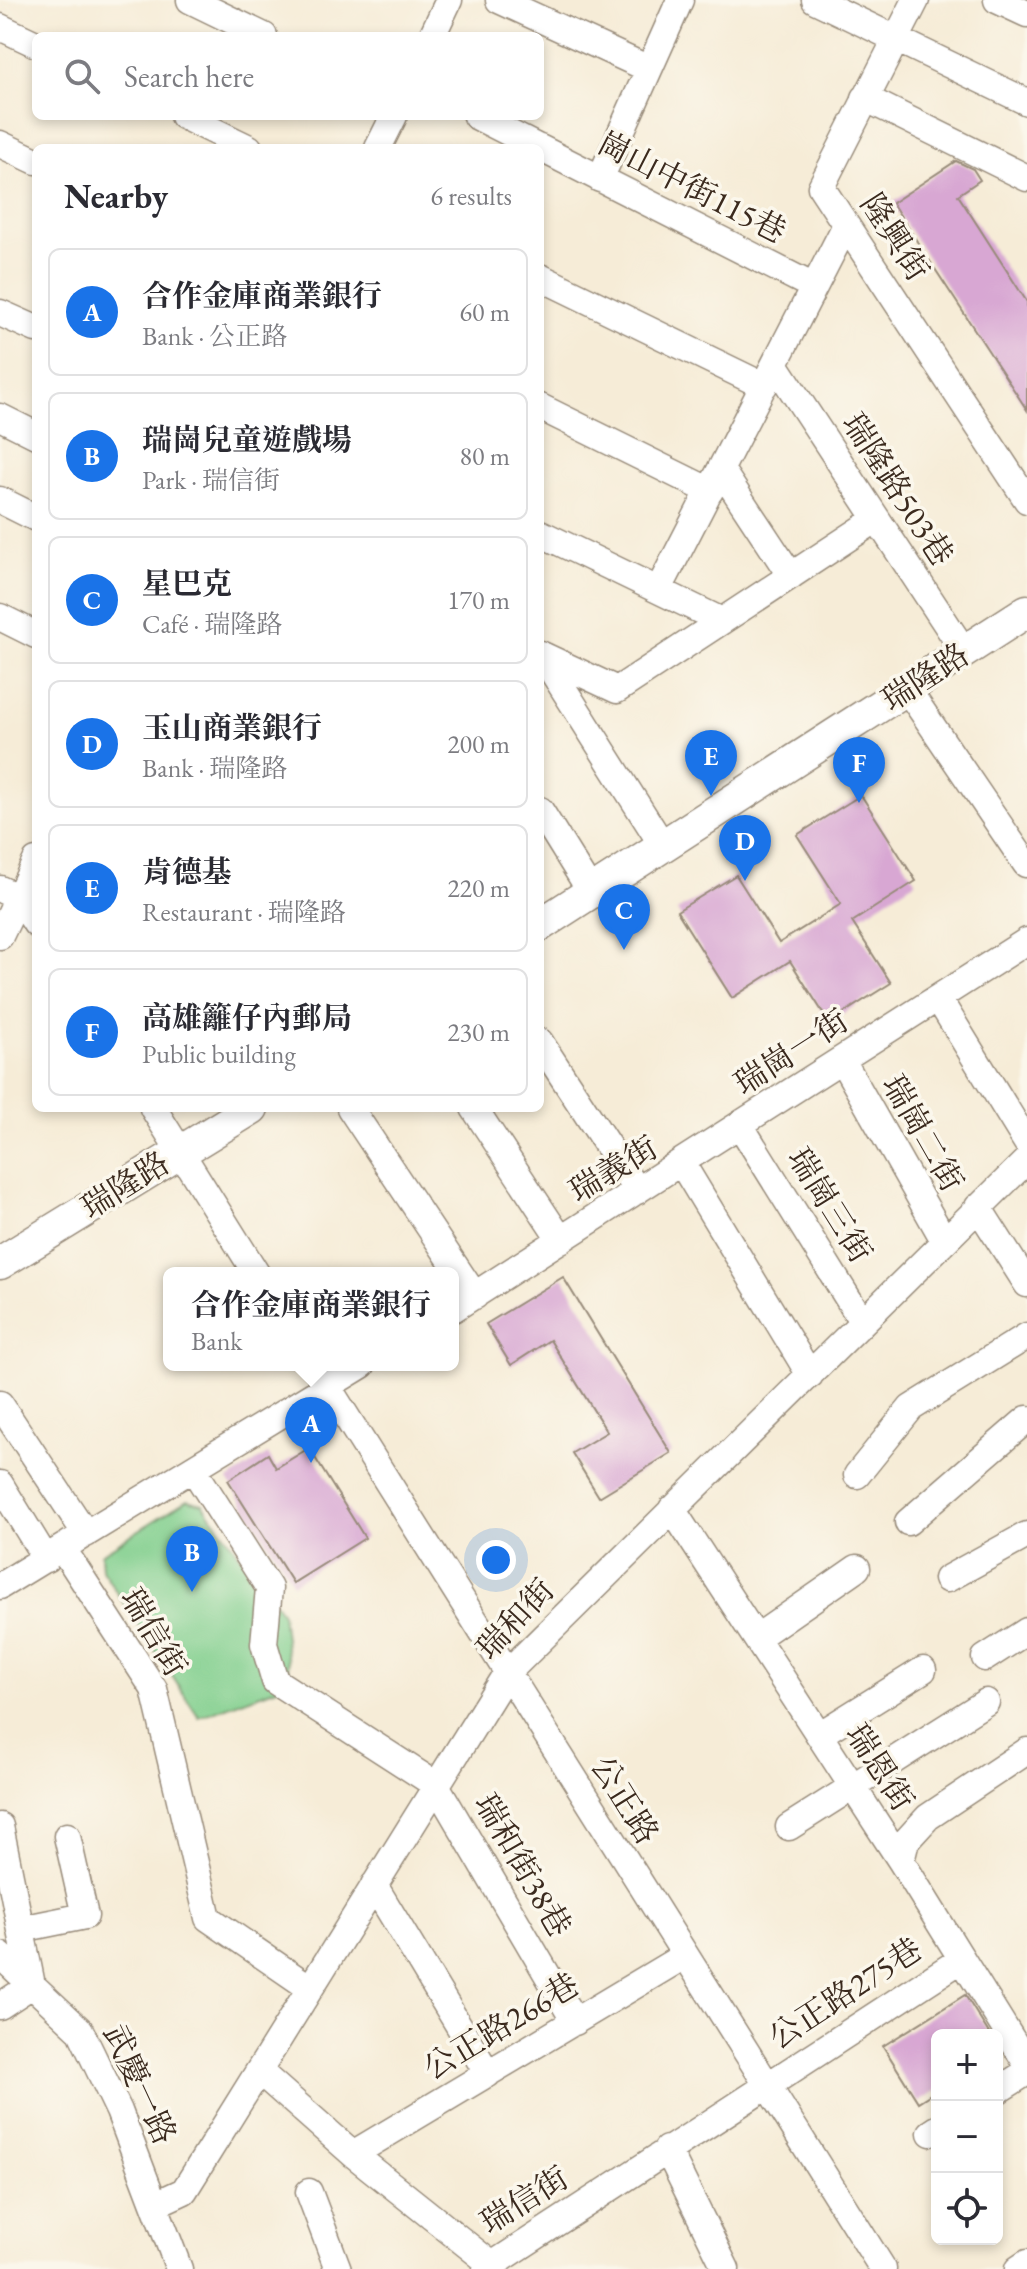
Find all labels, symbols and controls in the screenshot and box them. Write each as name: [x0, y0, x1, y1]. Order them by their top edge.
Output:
search box: [32, 32, 544, 120]
icon: search: [60, 54, 104, 98]
text: Search here: [124, 57, 254, 96]
street label: 崗山中街115巷: [591, 122, 793, 252]
text: Nearby: [64, 174, 168, 218]
text: 6 results: [431, 179, 512, 213]
street label: 隆興街: [851, 185, 939, 289]
text: 合作金庫商業銀行: [142, 276, 382, 315]
text: A: [83, 295, 101, 329]
text: 60 m: [460, 295, 510, 329]
text: Bank · 公正路: [142, 319, 287, 353]
street label: 瑞隆路503巷: [833, 405, 963, 573]
text: 瑞崗兒童遊戲場: [142, 420, 352, 459]
text: B: [84, 439, 100, 473]
text: 80 m: [460, 439, 510, 473]
text: Park · 瑞信街: [142, 463, 280, 497]
text: 星巴克: [142, 564, 232, 603]
text: C: [83, 583, 101, 617]
text: 170 m: [447, 583, 510, 617]
text: Café · 瑞隆路: [142, 607, 282, 641]
street label: 瑞隆路: [873, 633, 977, 721]
text: 玉山商業銀行: [142, 708, 322, 747]
text: D: [82, 727, 102, 761]
text: 200 m: [447, 727, 510, 761]
pin: E: [685, 730, 737, 796]
pin: F: [833, 737, 885, 803]
text: Bank · 瑞隆路: [142, 751, 287, 785]
pin: D: [719, 815, 771, 881]
text: 肯德基: [142, 852, 232, 891]
text: E: [85, 871, 99, 905]
text: 220 m: [447, 871, 510, 905]
pin: C: [598, 884, 650, 950]
text: Restaurant · 瑞隆路: [142, 895, 346, 929]
text: 高雄籬仔內郵局: [142, 998, 352, 1037]
street label: 瑞崗一街: [726, 1000, 856, 1104]
text: F: [85, 1015, 99, 1049]
text: 230 m: [447, 1015, 510, 1049]
text: Public building: [142, 1037, 296, 1071]
street label: 瑞崗二街: [873, 1067, 973, 1199]
street label: 瑞義街: [561, 1126, 665, 1212]
street label: 瑞崗三街: [778, 1140, 882, 1270]
street label: 瑞隆路: [73, 1142, 177, 1228]
popup: [163, 1267, 459, 1371]
text: 合作金庫商業銀行: [191, 1285, 431, 1324]
text: Bank: [191, 1324, 243, 1358]
pin: A: [285, 1397, 337, 1463]
pin: B: [166, 1526, 218, 1592]
your location: [476, 1540, 516, 1580]
street label: 瑞和街: [467, 1570, 563, 1668]
street label: 瑞信街: [111, 1580, 197, 1684]
street label: 瑞恩街: [836, 1715, 924, 1819]
street label: 公正路: [582, 1748, 668, 1852]
street label: 瑞和街38巷: [465, 1786, 581, 1944]
street label: 公正路275巷: [761, 1928, 929, 2058]
street label: 公正路266巷: [416, 1963, 586, 2089]
street label: 武慶一路: [94, 2017, 186, 2151]
map controls: [931, 2029, 1003, 2245]
button: +: [931, 2029, 1003, 2101]
button: −: [931, 2101, 1003, 2173]
street label: 瑞信街: [472, 2157, 576, 2243]
button: locate: [931, 2173, 1003, 2245]

